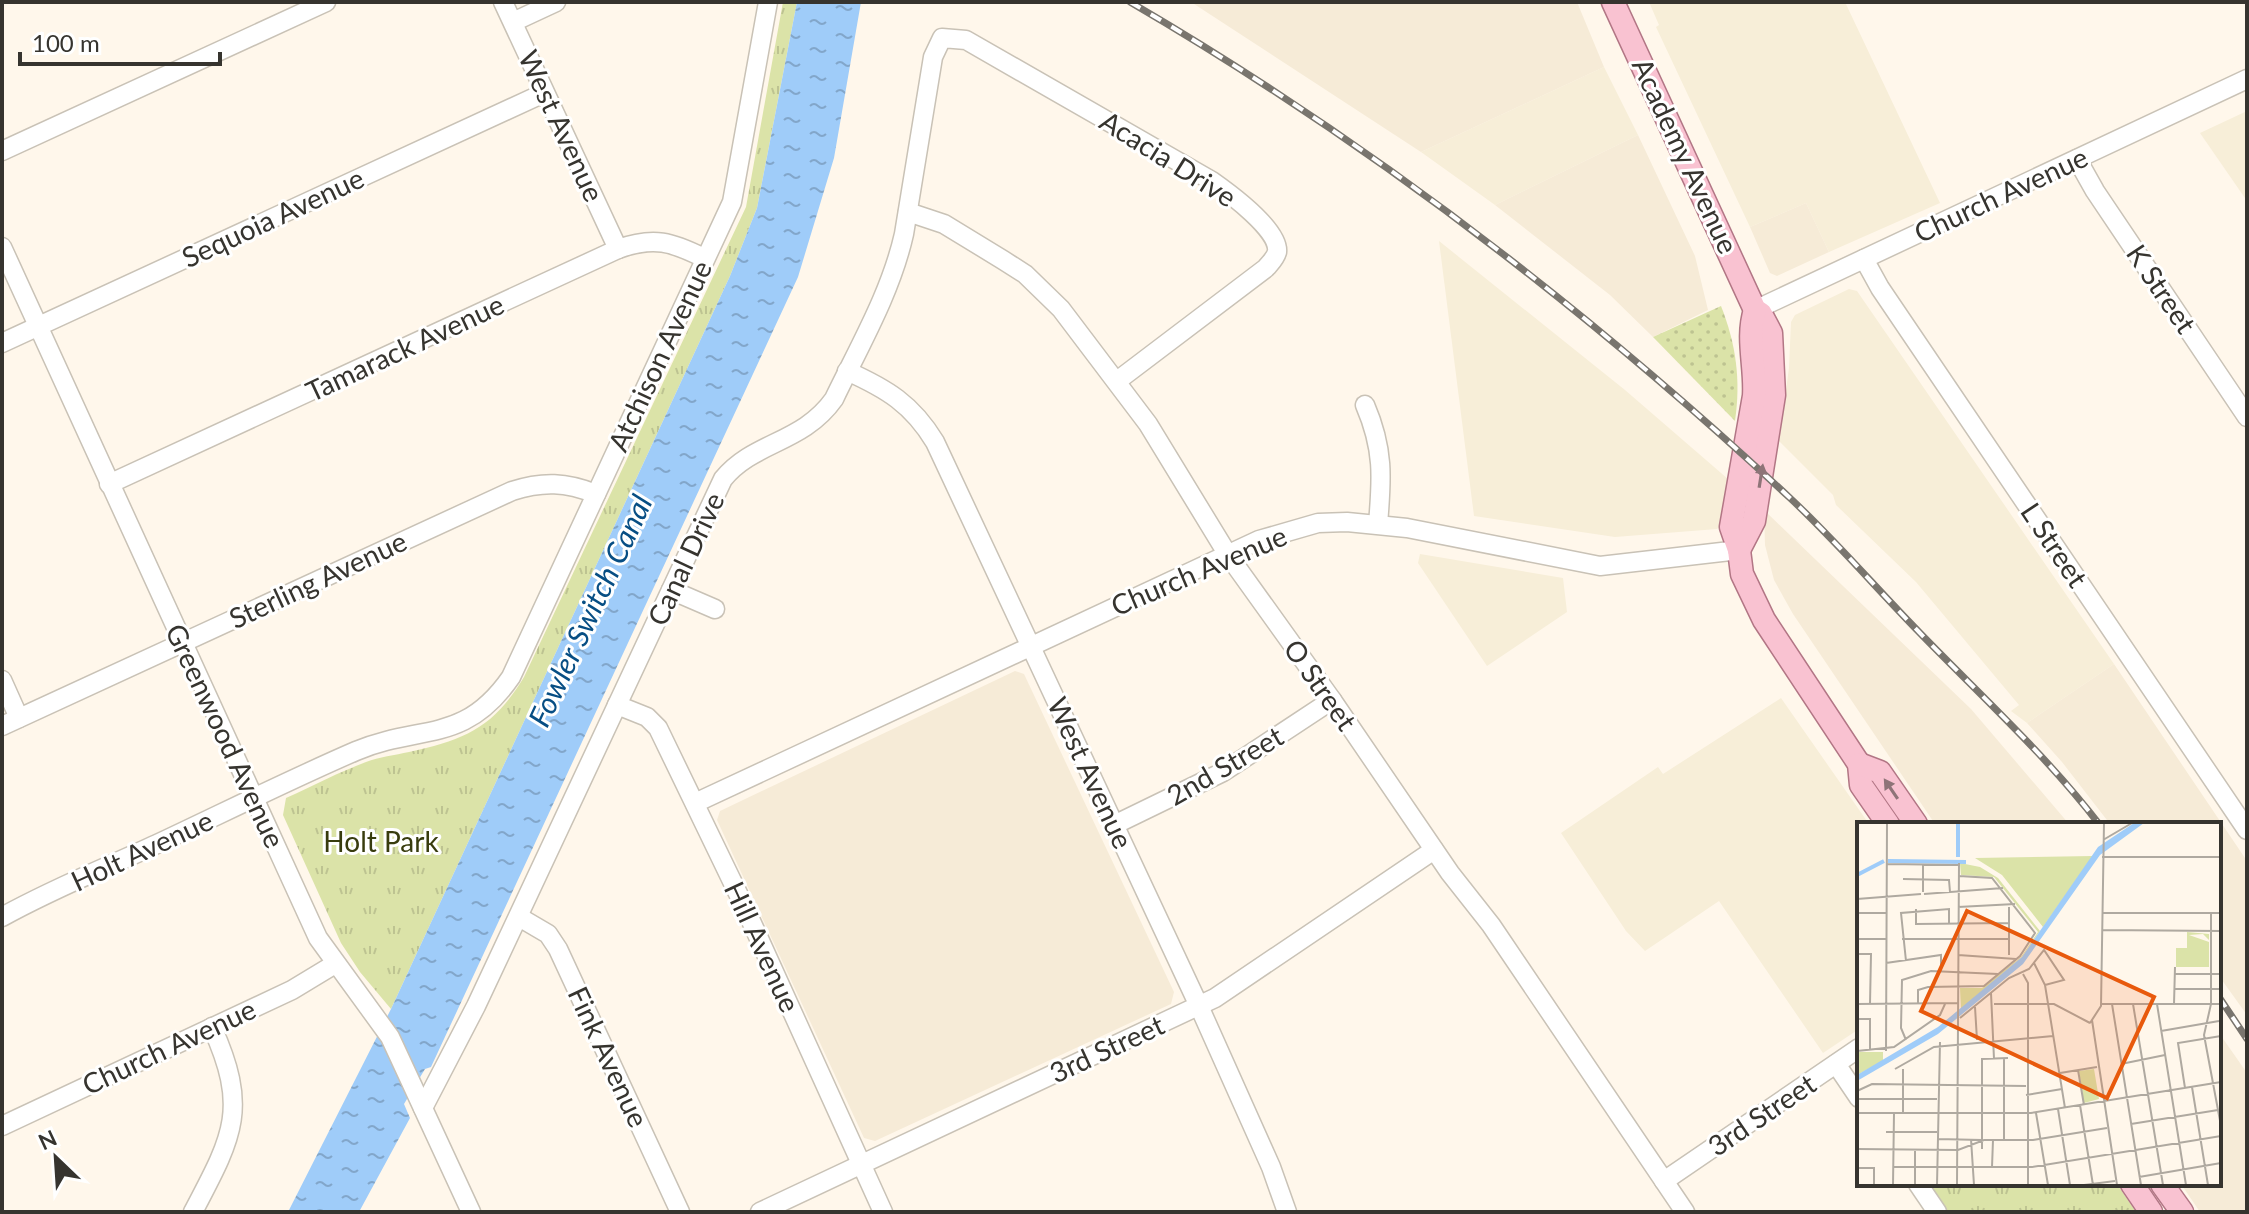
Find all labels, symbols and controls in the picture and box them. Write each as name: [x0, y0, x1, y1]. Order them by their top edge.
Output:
scale bar: [20, 16, 220, 66]
text: 100 m: [32, 28, 100, 57]
street label: West Avenue: [512, 44, 612, 207]
street label: Academy Avenue: [1626, 52, 1746, 259]
street label: Acacia Drive: [1094, 103, 1243, 213]
street label: Church Avenue: [1908, 139, 2093, 249]
street label: Sequoia Avenue: [176, 160, 369, 274]
street label: K Street: [2120, 238, 2204, 339]
street label: Atchison Avenue: [600, 255, 718, 456]
street label: Tamarack Avenue: [300, 286, 509, 408]
one-way arrow: [1755, 463, 1768, 488]
street label: Canal Drive: [640, 487, 731, 630]
water label: Fowler Switch Canal: [520, 488, 659, 732]
street label: L Street: [2014, 496, 2095, 593]
street label: Church Avenue: [1106, 518, 1292, 622]
street label: Sterling Avenue: [223, 523, 412, 635]
street label: Greenwood Avenue: [159, 618, 293, 853]
street label: O Street: [1277, 632, 1364, 736]
street label: West Avenue: [1041, 691, 1141, 854]
street label: 2nd Street: [1160, 718, 1289, 812]
one-way arrow: [1884, 778, 1899, 799]
street label: Holt Avenue: [65, 802, 218, 898]
inset map: [1857, 822, 2221, 1186]
park label: Holt Park: [323, 824, 439, 858]
street label: Hill Avenue: [718, 876, 808, 1017]
street label: Fink Avenue: [562, 981, 656, 1132]
street label: Church Avenue: [76, 991, 261, 1101]
street label: 3rd Street: [1044, 1007, 1169, 1089]
street label: 3rd Street: [1701, 1066, 1822, 1163]
north arrow: [16, 1118, 96, 1198]
text: N: [34, 1124, 61, 1155]

